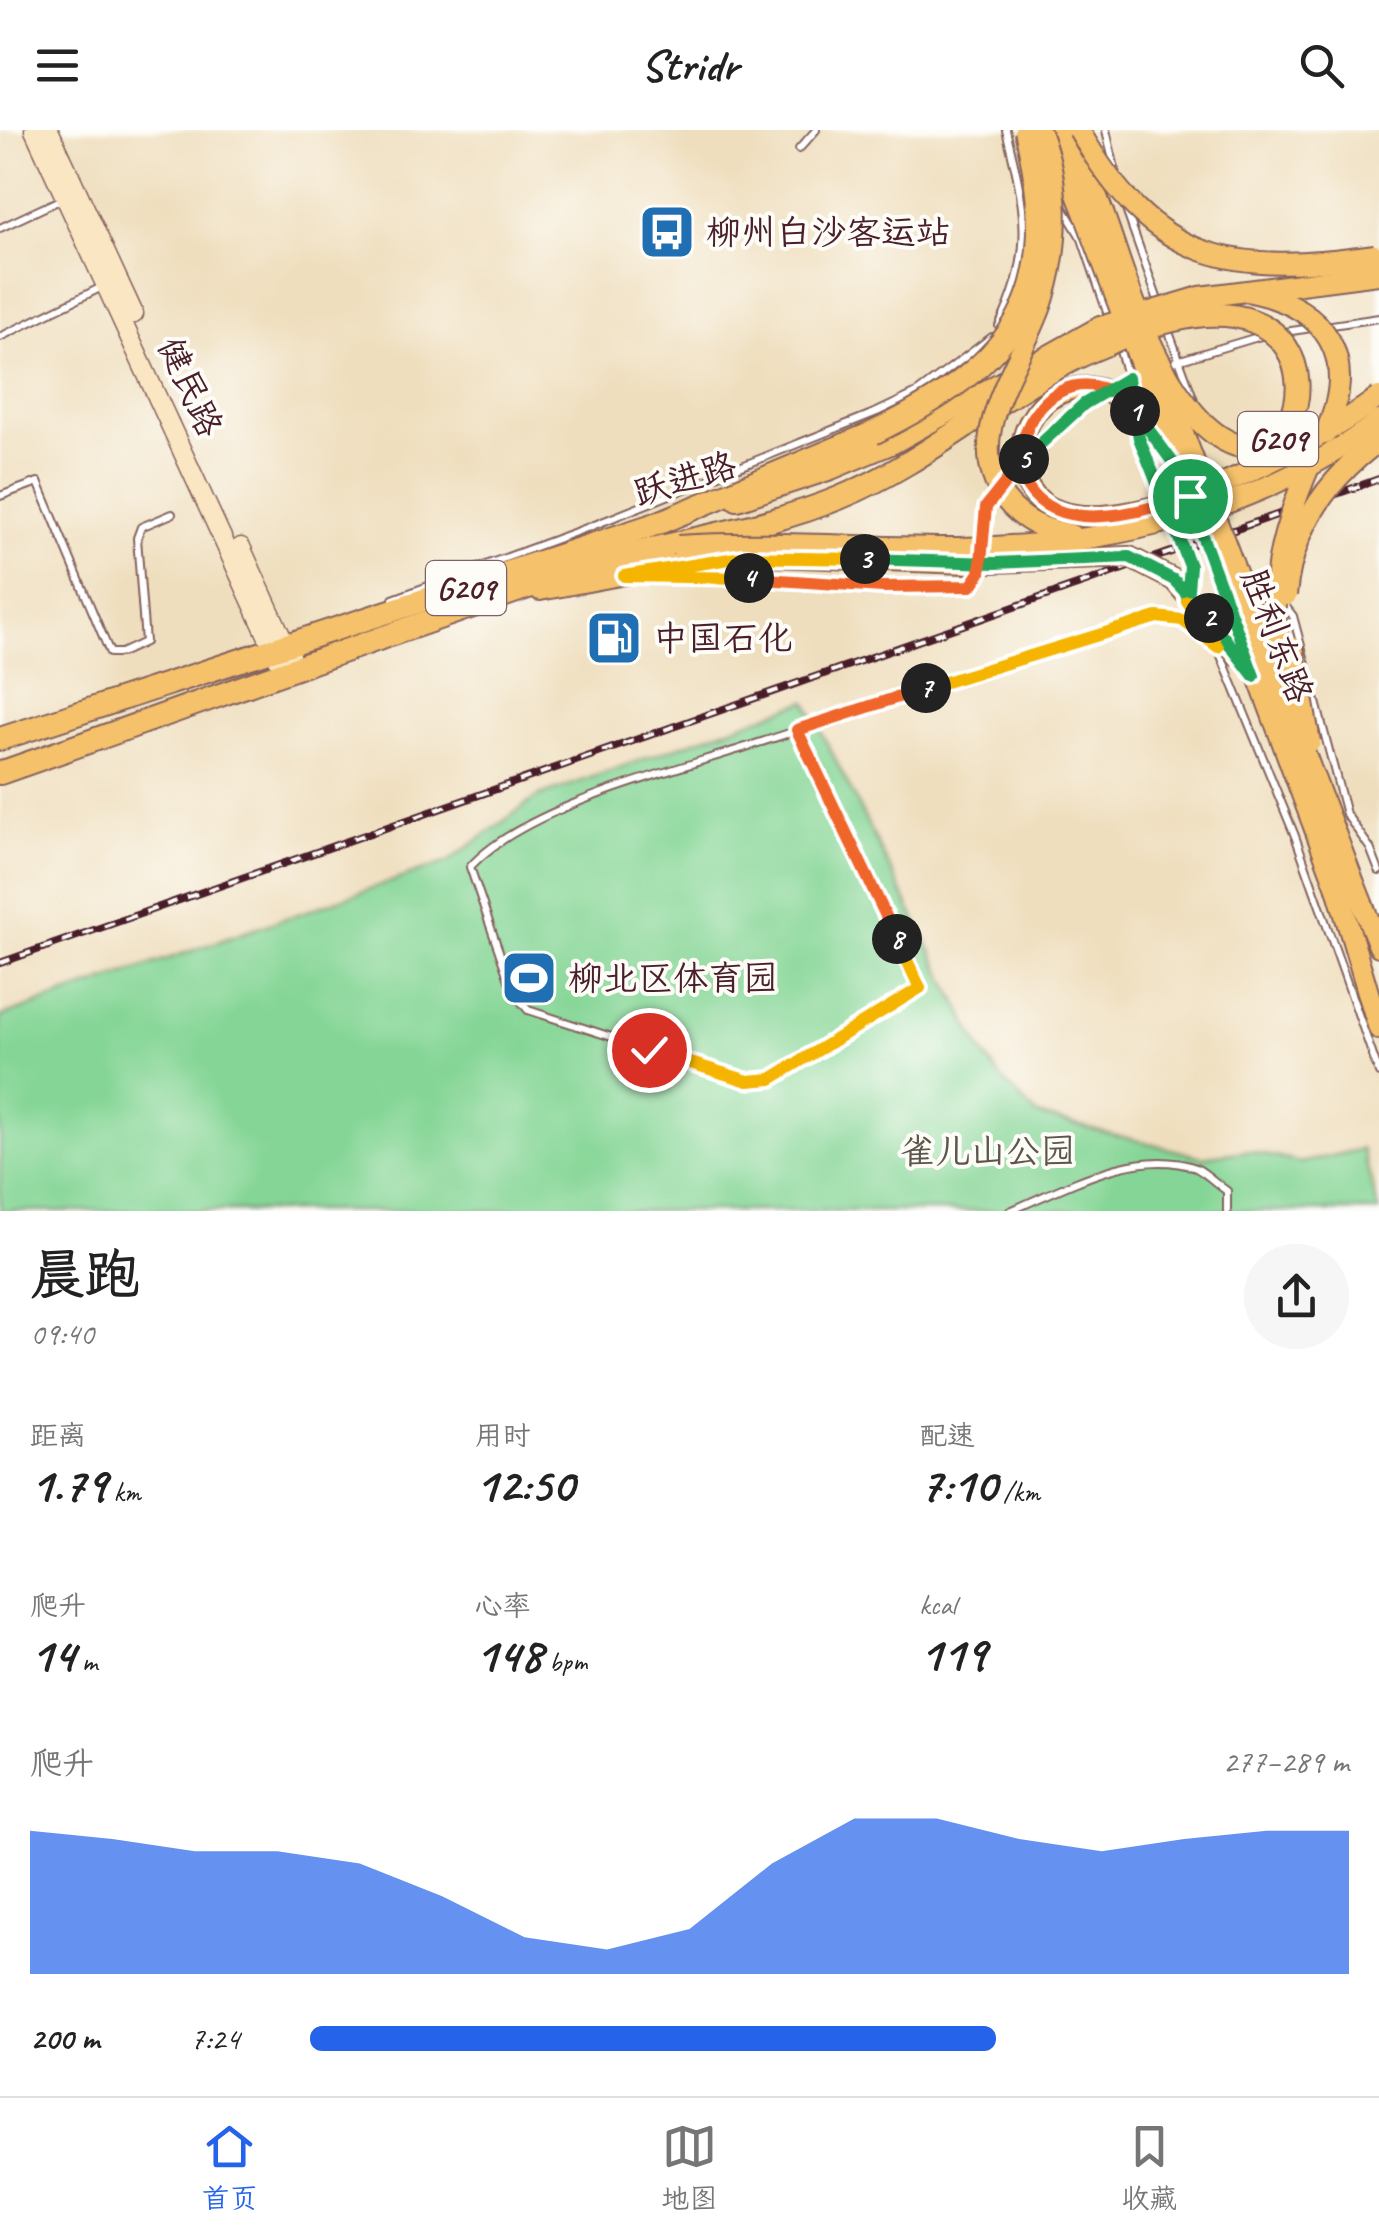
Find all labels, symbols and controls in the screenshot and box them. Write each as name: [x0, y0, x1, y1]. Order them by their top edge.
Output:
text: Stridr: [641, 37, 738, 94]
icon: menu: [30, 38, 85, 93]
icon: search: [1294, 38, 1349, 93]
bus stop icon: 柳州白沙客运站: [637, 202, 697, 262]
place label: 柳州白沙客运站: [706, 210, 951, 255]
street label: 健民路: [147, 330, 233, 444]
pin: 1: [1110, 386, 1160, 436]
text: 1: [1129, 393, 1141, 428]
road number: G209: [1238, 412, 1318, 466]
pin: 5: [999, 434, 1049, 484]
text: 5: [1018, 441, 1030, 476]
street label: 跃进路: [628, 442, 742, 516]
pin: [1148, 454, 1233, 539]
icon: arrive: [1163, 469, 1218, 524]
pin: 3: [840, 534, 890, 584]
text: 3: [859, 541, 871, 576]
pin: 4: [724, 553, 774, 603]
text: 4: [743, 560, 755, 595]
road number: G209: [426, 561, 506, 615]
street label: 胜利东路: [1231, 563, 1323, 709]
pin: 2: [1184, 593, 1234, 643]
text: 2: [1203, 600, 1215, 635]
fuel station icon: 中国石化: [584, 608, 644, 668]
place label: 中国石化: [653, 616, 793, 661]
pin: 7: [901, 663, 951, 713]
text: 7: [920, 670, 932, 705]
pin: 8: [872, 914, 922, 964]
text: 8: [891, 921, 903, 956]
sports icon: 柳北区体育园: [499, 948, 559, 1008]
place label: 柳北区体育园: [568, 956, 778, 1001]
pin: [607, 1008, 692, 1093]
icon: check: [622, 1023, 677, 1078]
park label: 雀儿山公园: [900, 1129, 1076, 1174]
text: 晨跑: [30, 1240, 140, 1310]
button: share: [1244, 1244, 1349, 1349]
text: 09:40: [30, 1313, 94, 1354]
text: 距离: [30, 1418, 86, 1453]
text: 用时: [475, 1418, 531, 1453]
text: 配速: [919, 1418, 975, 1453]
text: 1.79: [30, 1453, 107, 1516]
text: 12:50: [475, 1453, 574, 1516]
text: 7:10: [919, 1453, 997, 1516]
text: km: [107, 1474, 141, 1509]
text: /km: [997, 1474, 1040, 1509]
text: kcal: [919, 1587, 956, 1622]
text: 爬升: [30, 1588, 86, 1623]
text: 心率: [475, 1588, 531, 1623]
text: 119: [919, 1622, 986, 1685]
text: 14: [30, 1623, 75, 1686]
text: 148: [475, 1623, 542, 1686]
text: m: [75, 1644, 97, 1679]
text: bpm: [542, 1644, 587, 1679]
text: 277–289 m: [1223, 1741, 1349, 1782]
text: 爬升: [30, 1743, 94, 1784]
text: 200 m: [30, 2018, 99, 2059]
text: 7:24: [190, 2018, 240, 2059]
tab: 首页: [202, 2119, 258, 2216]
tab: 地图: [661, 2119, 717, 2216]
tab: 收藏: [1121, 2119, 1177, 2216]

